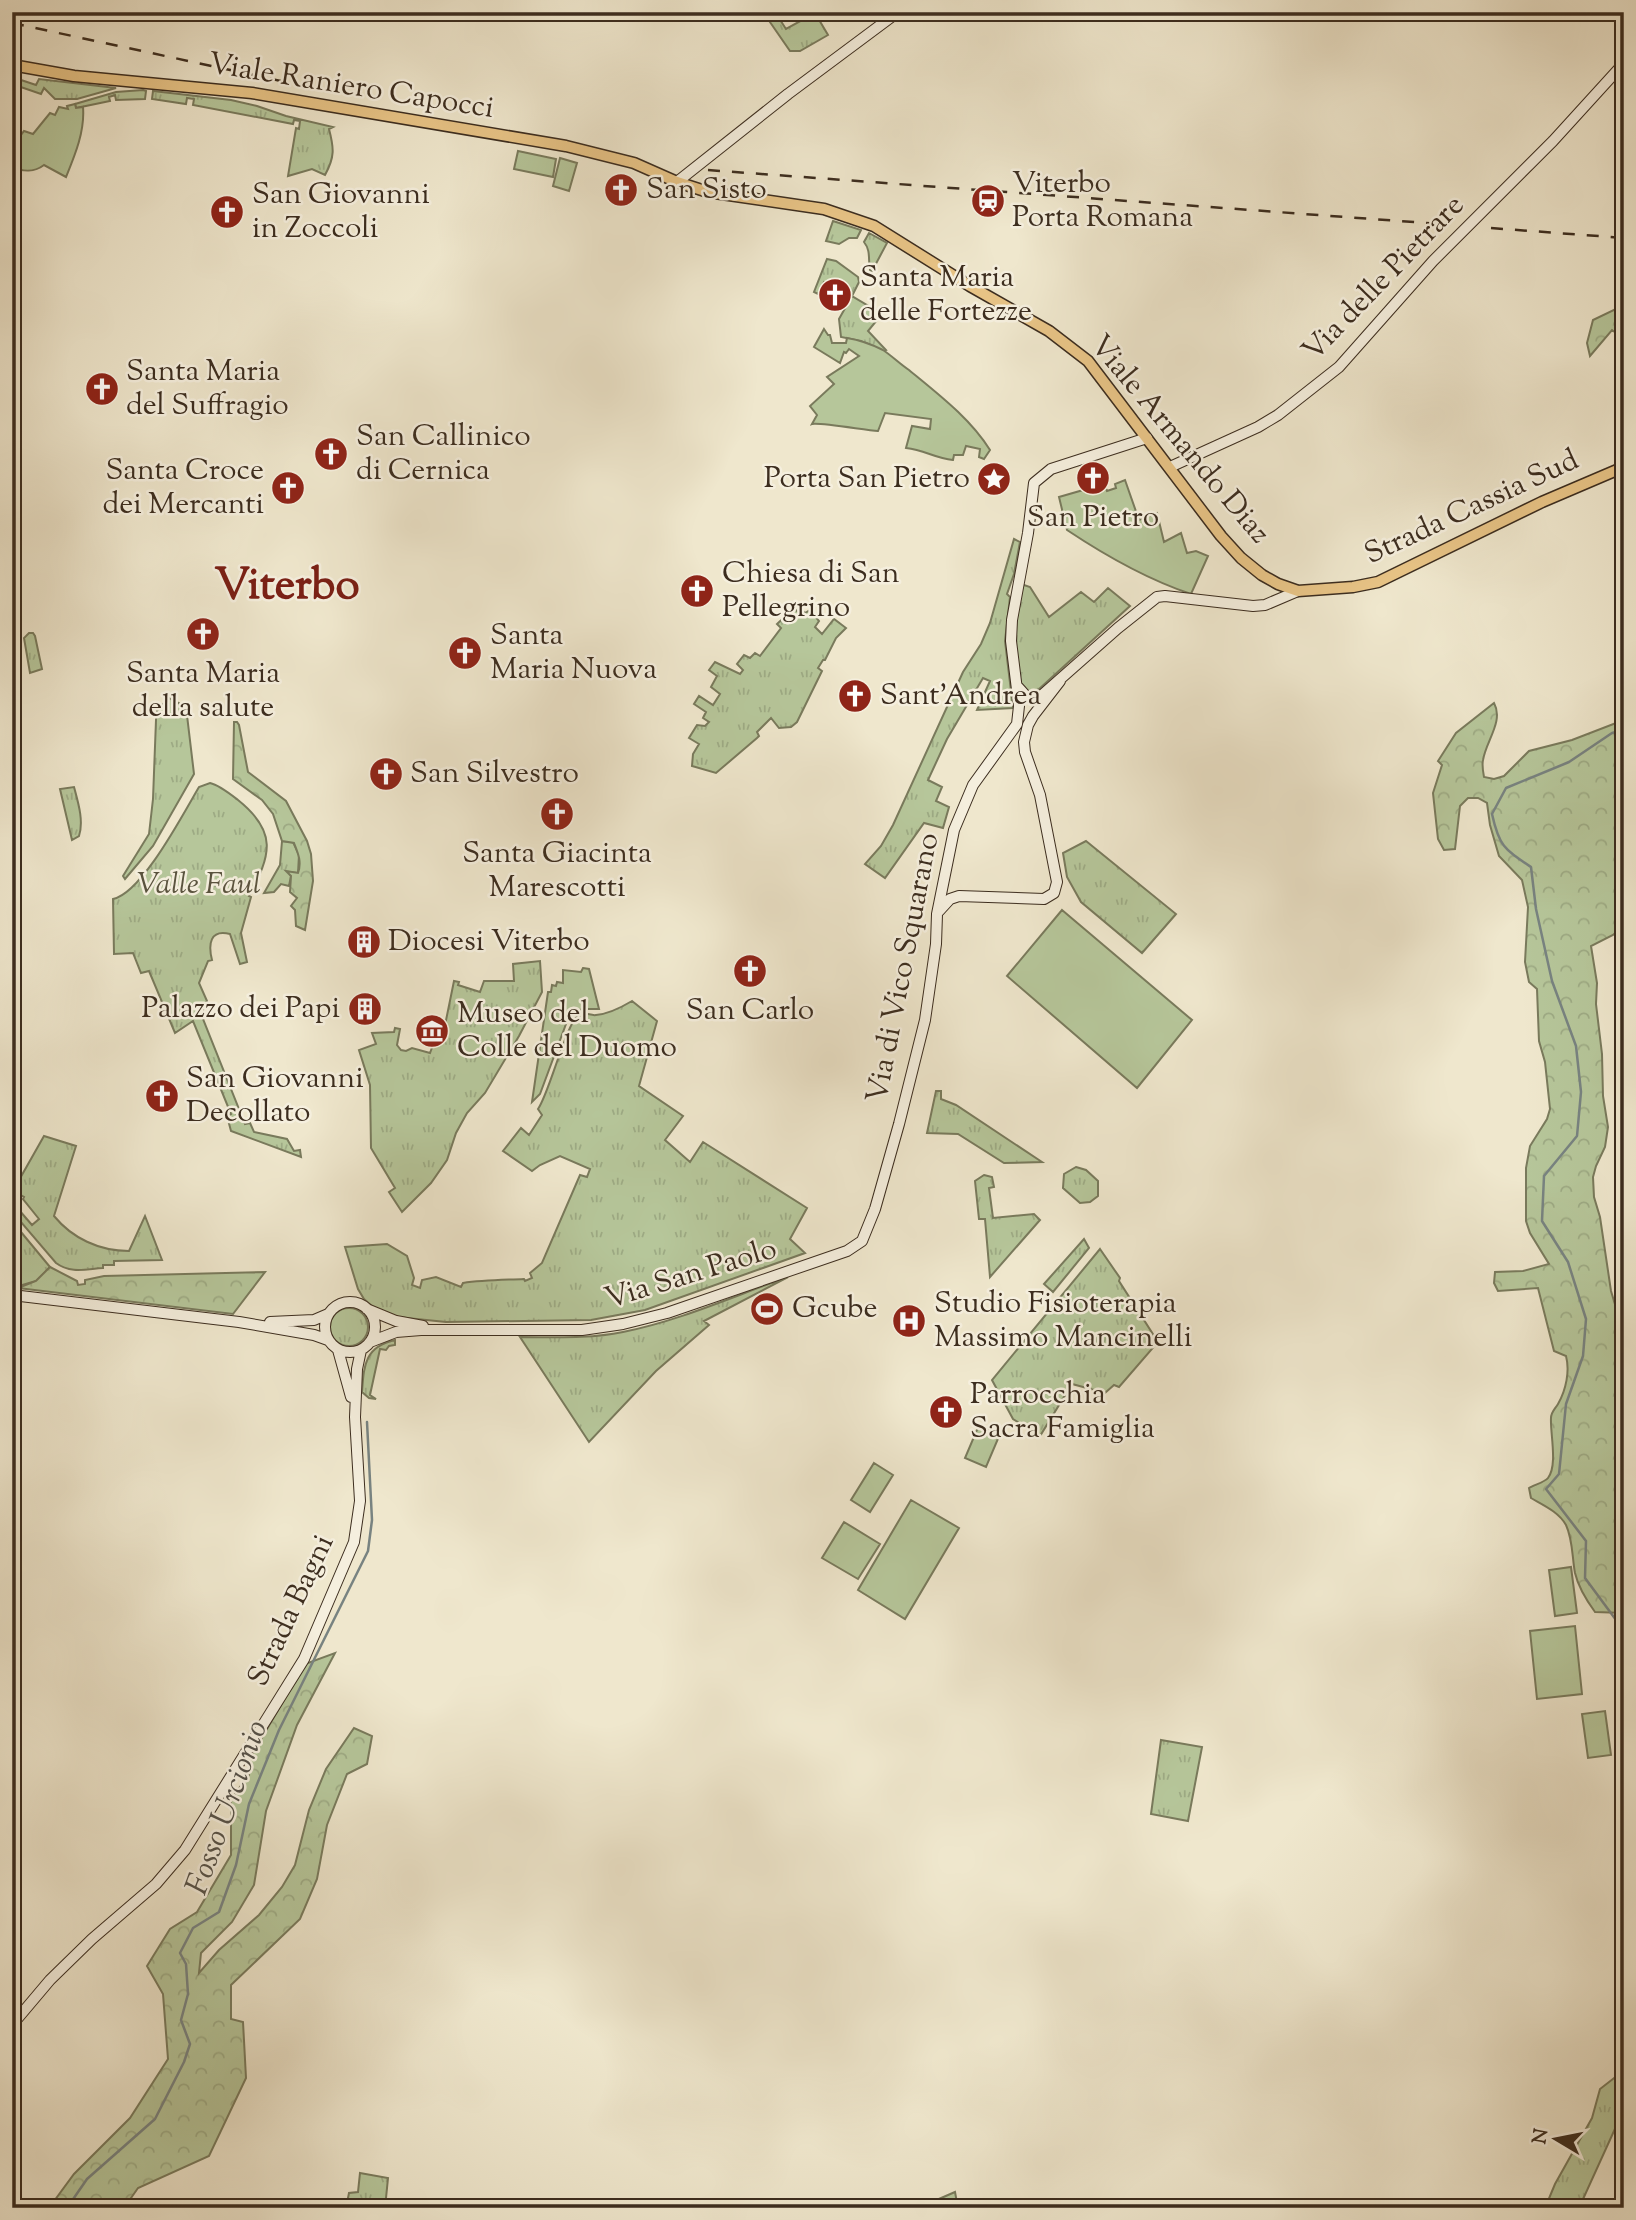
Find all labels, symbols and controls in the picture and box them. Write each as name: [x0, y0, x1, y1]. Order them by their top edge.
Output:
street label: Viale Raniero Capocci: [205, 43, 497, 131]
place label: Viterbo Porta Romana: [1012, 163, 1193, 240]
place label: San Sisto: [646, 169, 767, 212]
church icon: San Sisto: [602, 171, 640, 209]
place label: San Giovanni in Zoccoli: [252, 174, 430, 251]
station icon: Viterbo Porta Romana: [969, 182, 1007, 220]
street label: Via delle Pietrare: [1293, 186, 1475, 372]
church icon: San Giovanni in Zoccoli: [208, 193, 246, 231]
place label: Santa Maria delle Fortezze: [860, 257, 1032, 334]
church icon: Santa Maria delle Fortezze: [816, 276, 854, 314]
street label: Viale Armando Diaz: [1079, 326, 1279, 554]
place label: Santa Maria del Suffragio: [126, 351, 289, 428]
church icon: Santa Maria del Suffragio: [83, 370, 121, 408]
place label: San Callinico di Cernica: [356, 416, 531, 493]
church icon: San Callinico di Cernica: [312, 435, 350, 473]
street label: Strada Cassia Sud: [1358, 439, 1586, 577]
place label: Santa Croce dei Mercanti: [103, 450, 264, 527]
place label: Porta San Pietro: [764, 458, 970, 501]
church icon: San Pietro: [1074, 459, 1112, 497]
place icon: Porta San Pietro: [975, 460, 1013, 498]
church icon: Santa Croce dei Mercanti: [269, 469, 307, 507]
place label: San Pietro: [1027, 497, 1159, 540]
place label: Chiesa di San Pellegrino: [722, 553, 900, 630]
district label: Viterbo: [215, 556, 359, 619]
church icon: Chiesa di San Pellegrino: [678, 572, 716, 610]
church icon: Santa Maria della salute: [184, 615, 222, 653]
place label: Santa Maria Nuova: [490, 615, 657, 692]
church icon: Santa Maria Nuova: [446, 634, 484, 672]
place label: Santa Maria della salute: [126, 653, 280, 730]
place label: Sant'Andrea: [880, 675, 1042, 718]
church icon: Sant'Andrea: [836, 677, 874, 715]
place label: San Silvestro: [410, 753, 579, 796]
church icon: San Silvestro: [367, 755, 405, 793]
church icon: Santa Giacinta Marescotti: [538, 795, 576, 833]
street label: Via di Vico Squarano: [857, 829, 951, 1107]
place label: Santa Giacinta Marescotti: [462, 833, 652, 910]
park label: Valle Faul: [137, 864, 261, 907]
place label: Diocesi Viterbo: [388, 921, 590, 964]
building icon: Diocesi Viterbo: [345, 923, 383, 961]
church icon: San Carlo: [731, 952, 769, 990]
place label: Palazzo dei Papi: [141, 988, 340, 1031]
building icon: Palazzo dei Papi: [346, 990, 384, 1028]
place label: San Carlo: [686, 990, 814, 1033]
place label: Museo del Colle del Duomo: [457, 993, 677, 1070]
museum icon: Museo del Colle del Duomo: [413, 1012, 451, 1050]
place label: San Giovanni Decollato: [186, 1058, 364, 1135]
church icon: San Giovanni Decollato: [143, 1077, 181, 1115]
street label: Via San Paolo: [600, 1228, 782, 1322]
place label: Studio Fisioterapia Massimo Mancinelli: [934, 1283, 1192, 1360]
place label: Gcube: [792, 1288, 877, 1331]
sports icon: Gcube: [748, 1290, 786, 1328]
hospital icon: Studio Fisioterapia Massimo Mancinelli: [890, 1302, 928, 1340]
place label: Parrocchia Sacra Famiglia: [970, 1374, 1155, 1451]
church icon: Parrocchia Sacra Famiglia: [927, 1393, 965, 1431]
street label: Strada Bagni: [238, 1528, 346, 1694]
water label: Fosso Urcionio: [175, 1714, 281, 1902]
north arrow: [1520, 2104, 1590, 2174]
text: N: [1527, 2127, 1556, 2146]

